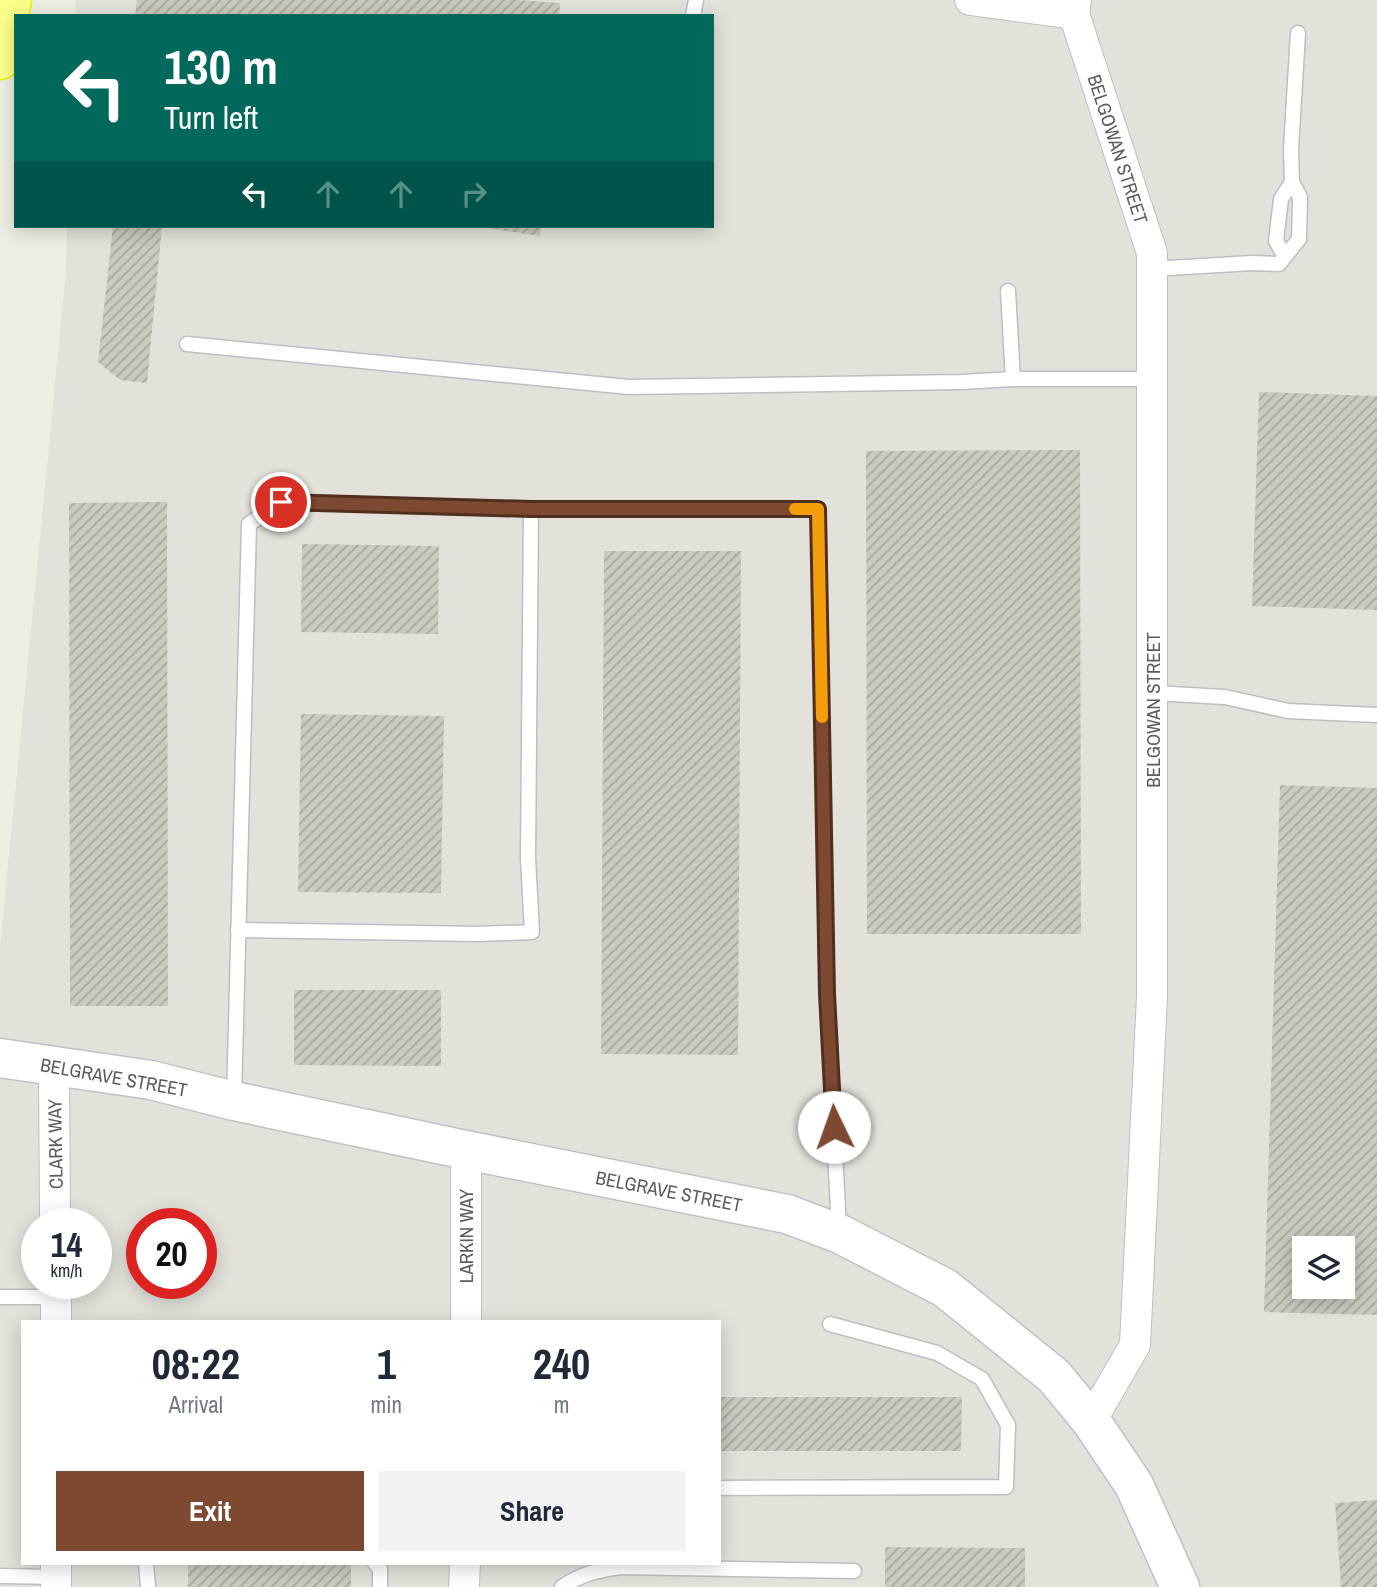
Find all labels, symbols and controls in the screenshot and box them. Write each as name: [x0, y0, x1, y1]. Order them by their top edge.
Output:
text: 130 m: [164, 33, 278, 99]
icon: left: [49, 42, 140, 133]
street label: BELGOWAN STREET: [1082, 71, 1155, 227]
text: Turn left: [164, 96, 258, 139]
icon: left: [236, 175, 274, 213]
icon: ahead: [309, 175, 347, 213]
icon: ahead: [382, 175, 420, 213]
icon: right: [455, 175, 493, 213]
pin: [251, 472, 311, 532]
icon: arrive: [262, 483, 300, 521]
street label: BELGOWAN STREET: [1140, 632, 1166, 788]
street label: BELGRAVE STREET: [39, 1051, 190, 1103]
position arrow: [797, 1090, 871, 1164]
street label: CLARK WAY: [41, 1098, 69, 1189]
street label: BELGRAVE STREET: [594, 1164, 745, 1218]
street label: LARKIN WAY: [453, 1188, 479, 1283]
speed limit sign: 20: [126, 1208, 217, 1299]
text: 14: [51, 1221, 82, 1268]
map controls: [1292, 1236, 1355, 1299]
button: layers: [1292, 1236, 1355, 1299]
text: km/h: [51, 1258, 83, 1283]
text: 08:22: [152, 1336, 240, 1392]
text: 1: [377, 1336, 396, 1392]
text: 240: [533, 1336, 590, 1392]
text: Arrival: [169, 1389, 223, 1420]
text: min: [371, 1389, 402, 1420]
text: m: [554, 1389, 569, 1420]
button: Exit: [56, 1471, 364, 1551]
button: Share: [378, 1471, 686, 1551]

